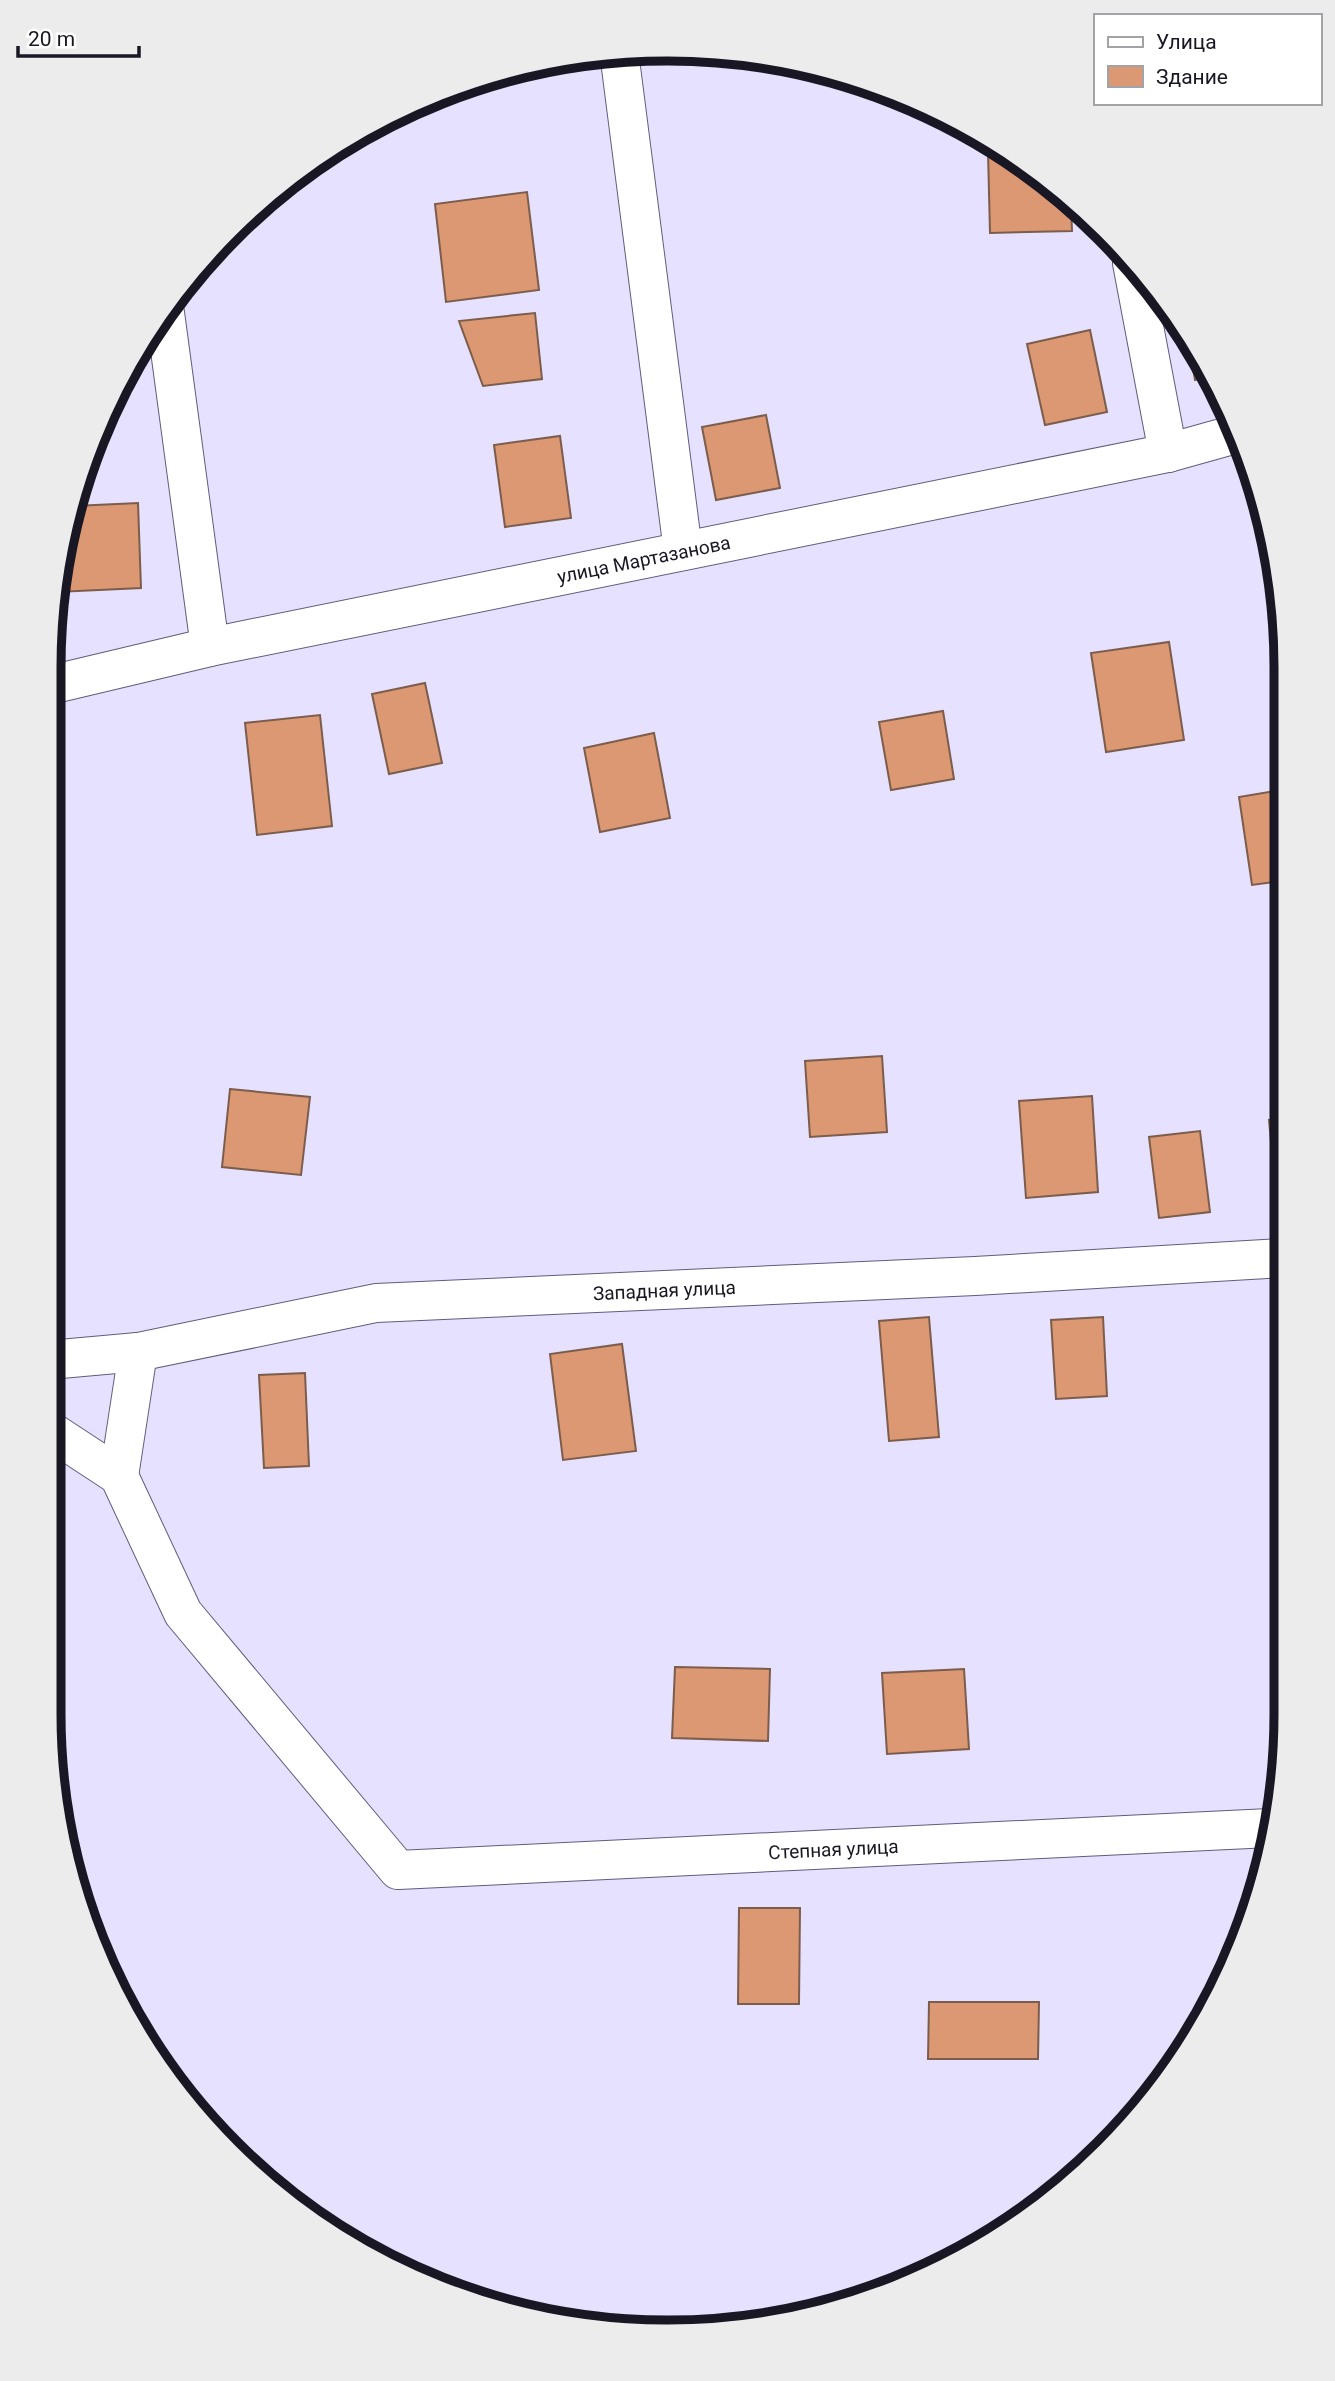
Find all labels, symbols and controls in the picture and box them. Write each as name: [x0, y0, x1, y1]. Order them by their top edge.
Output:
scale bar: [18, 14, 138, 58]
legend: [1094, 14, 1321, 105]
text: 20 m: [28, 27, 75, 51]
text: Улица: [1156, 30, 1217, 54]
text: Здание: [1156, 65, 1228, 89]
street label: улица Мартазанова: [555, 530, 732, 588]
street label: Западная улица: [592, 1275, 736, 1305]
street label: Степная улица: [768, 1834, 899, 1864]

